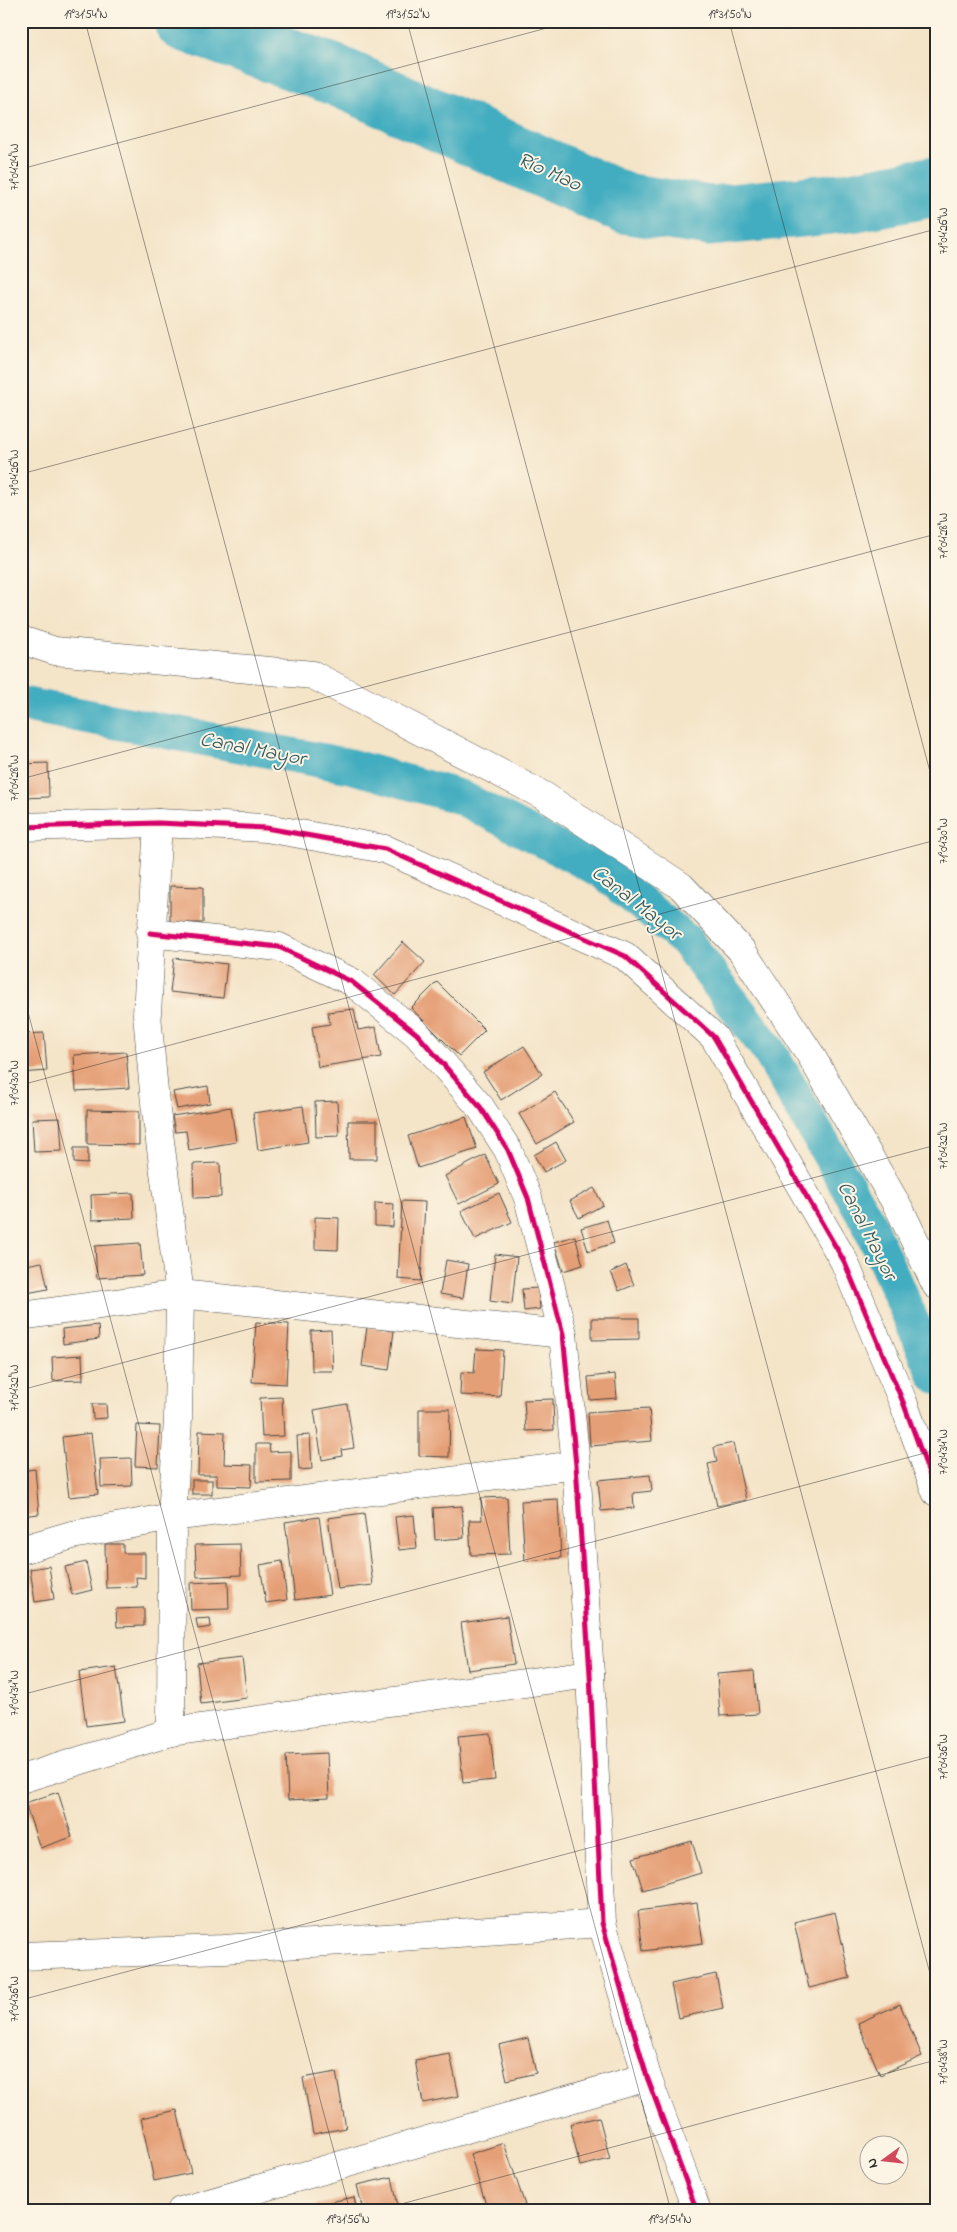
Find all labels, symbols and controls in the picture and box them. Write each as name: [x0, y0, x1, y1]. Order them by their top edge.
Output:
text: 19°31'54"N: [64, 6, 108, 24]
text: 19°31'52"N: [386, 6, 430, 24]
text: 19°31'50"N: [708, 6, 752, 24]
text: 71°04'24"W: [6, 144, 24, 190]
water label: Río Mao: [513, 146, 587, 201]
text: 71°04'26"W: [935, 208, 953, 254]
text: 71°04'26"W: [6, 450, 24, 496]
text: 71°04'28"W: [935, 513, 953, 559]
water label: Canal Mayor: [197, 725, 311, 775]
text: 71°04'28"W: [6, 755, 24, 801]
text: 71°04'30"W: [935, 818, 953, 864]
water label: Canal Mayor: [584, 859, 689, 950]
text: 71°04'30"W: [6, 1060, 24, 1106]
text: 71°04'32"W: [935, 1123, 953, 1169]
water label: Canal Mayor: [829, 1176, 905, 1288]
text: 71°04'32"W: [6, 1365, 24, 1411]
text: 71°04'34"W: [935, 1429, 953, 1475]
text: 71°04'34"W: [6, 1670, 24, 1716]
text: 71°04'36"W: [935, 1734, 953, 1780]
text: 71°04'36"W: [6, 1976, 24, 2022]
text: 71°04'38"W: [935, 2040, 953, 2084]
north arrow: [860, 2134, 910, 2184]
text: N: [862, 2156, 884, 2170]
text: 19°31'56"N: [326, 2211, 370, 2229]
text: 19°31'54"N: [648, 2211, 692, 2229]

